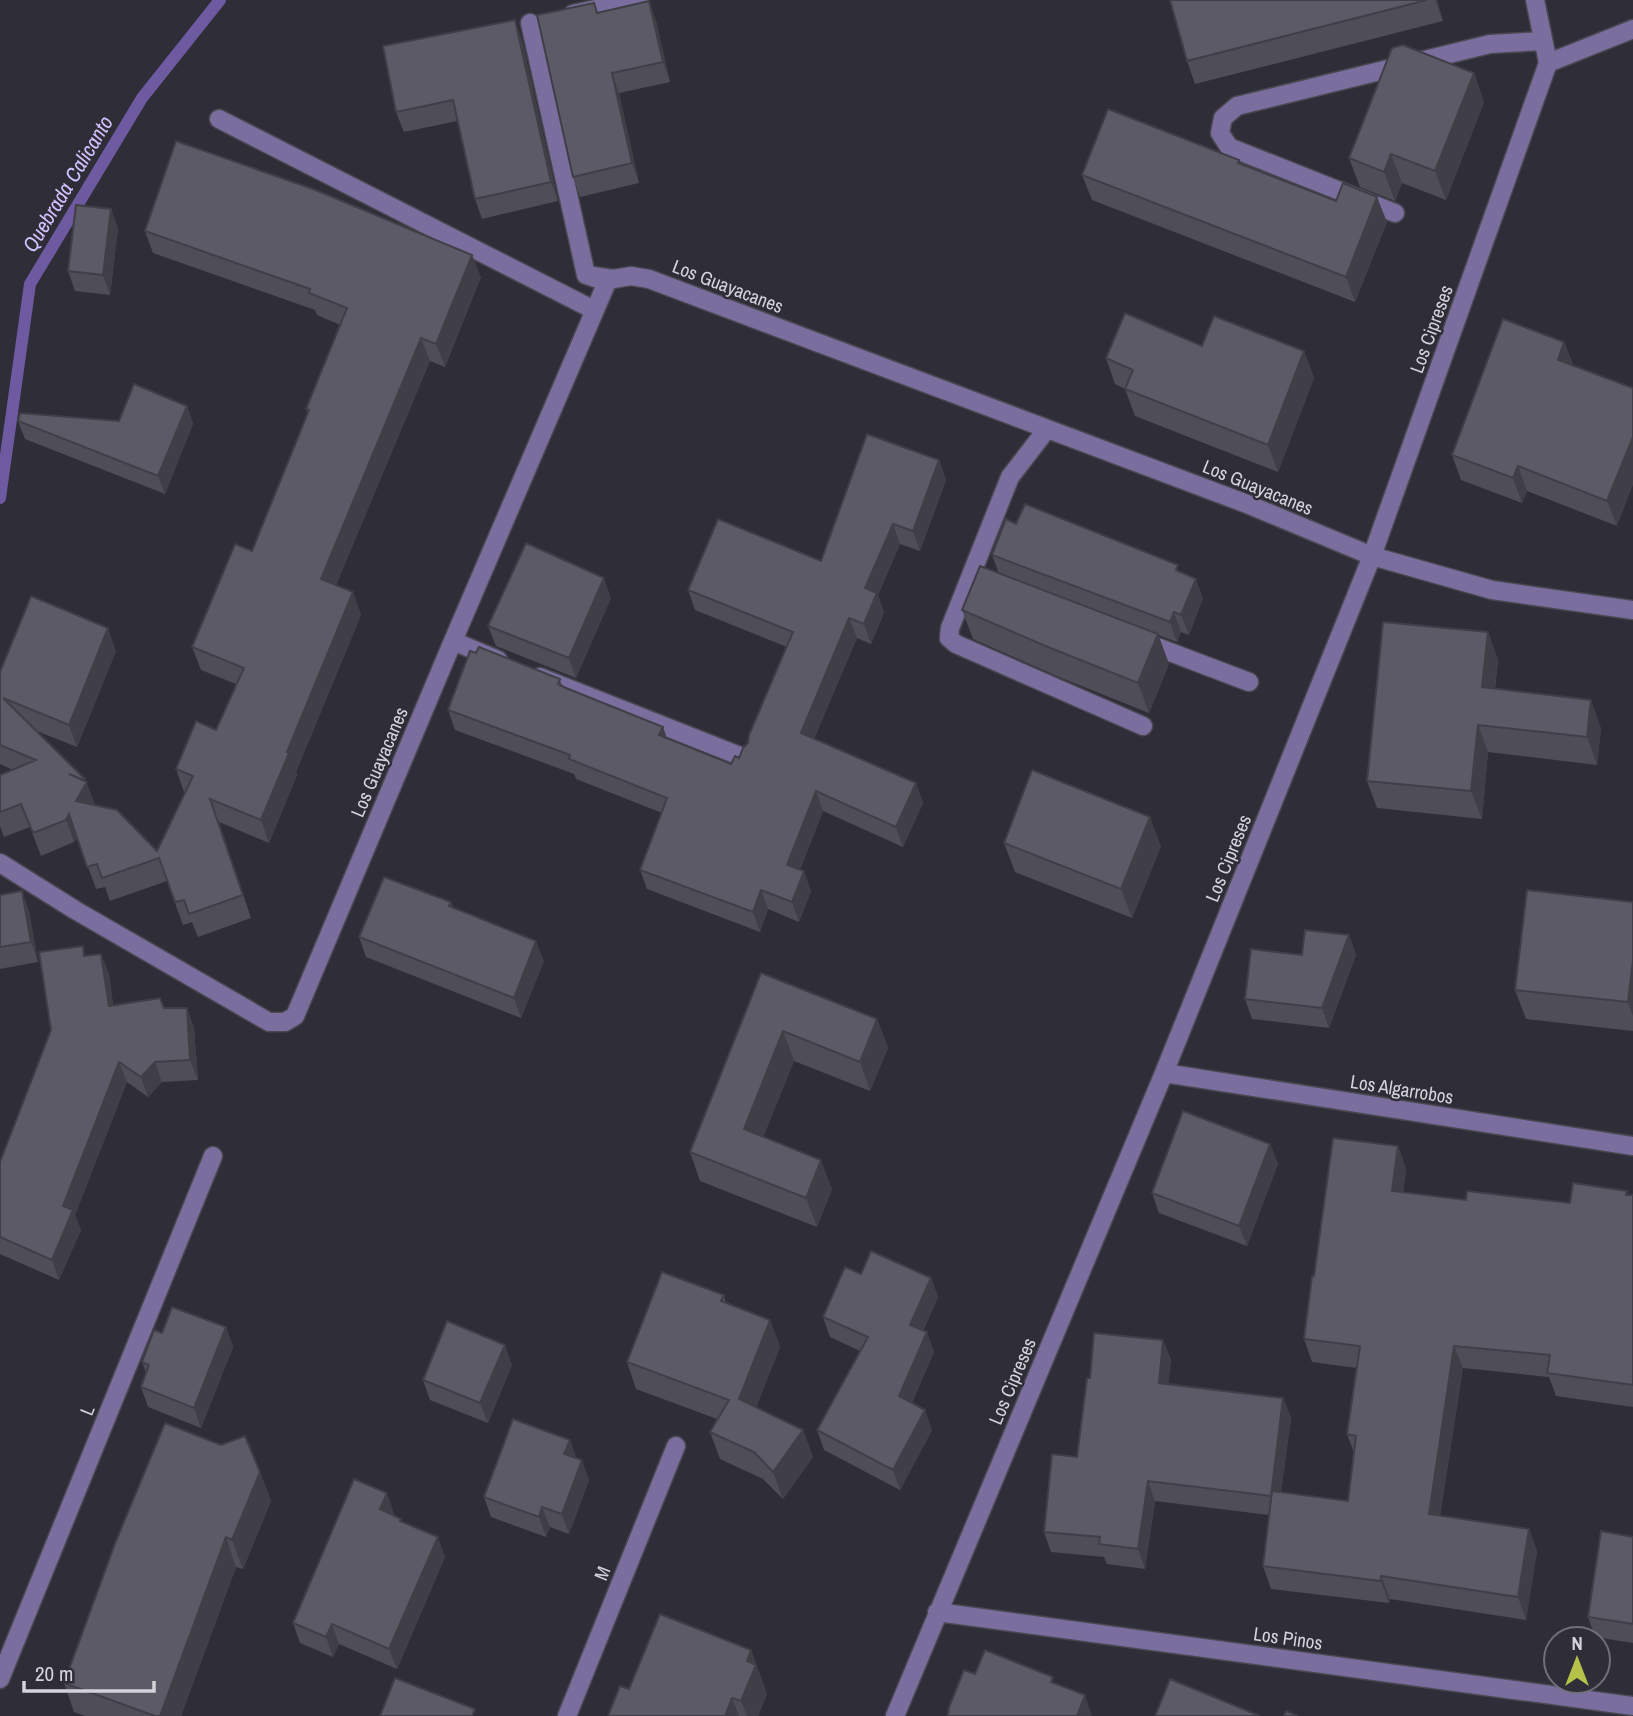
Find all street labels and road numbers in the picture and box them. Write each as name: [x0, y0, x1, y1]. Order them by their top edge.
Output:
street label: Los Guayacanes: [669, 253, 787, 319]
street label: Los Cipreses: [1403, 281, 1459, 377]
street label: Los Guayacanes: [1199, 453, 1317, 521]
street label: Los Guayacanes: [344, 703, 414, 821]
street label: Los Cipreses: [1199, 810, 1257, 905]
street label: Los Algarrobos: [1349, 1068, 1456, 1110]
street label: Los Cipreses: [982, 1333, 1042, 1428]
street label: L: [73, 1401, 101, 1419]
street label: M: [588, 1562, 616, 1584]
street label: Los Pinos: [1252, 1620, 1324, 1656]

